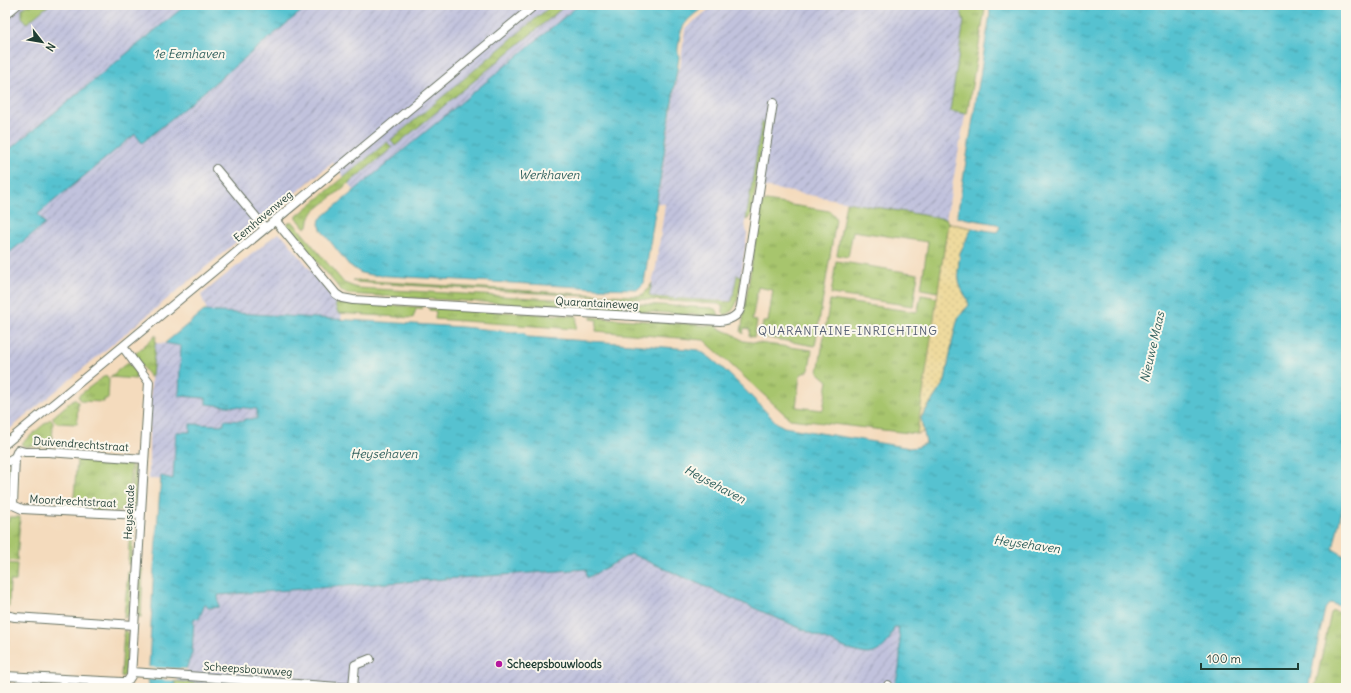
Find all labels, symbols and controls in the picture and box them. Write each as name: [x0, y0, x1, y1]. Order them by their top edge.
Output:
north arrow: [22, 22, 62, 62]
text: N: [43, 40, 59, 54]
water label: 1e Eemhaven: [154, 46, 225, 61]
water label: Werkhaven: [519, 167, 581, 182]
street label: Eemhavenweg: [231, 187, 295, 245]
street label: Quarantaineweg: [555, 294, 639, 312]
water label: Nieuwe Maas: [1137, 309, 1168, 384]
district label: QUARANTAINE-INRICHTING: [758, 323, 938, 338]
street label: Duivendrechtstraat: [33, 434, 130, 454]
water label: Heysehaven: [351, 446, 418, 461]
water label: Heysehaven: [682, 462, 749, 507]
street label: Heysekade: [121, 484, 137, 540]
street label: Moordrechtstraat: [29, 492, 117, 510]
water label: Heysehaven: [993, 532, 1062, 556]
scale bar: [1201, 645, 1298, 671]
text: 100 m: [1207, 651, 1241, 666]
place label: Scheepsbouwloods: [507, 657, 602, 672]
street label: Scheepsbouwweg: [203, 659, 293, 679]
marker: Scheepsbouwloods: [494, 659, 504, 669]

